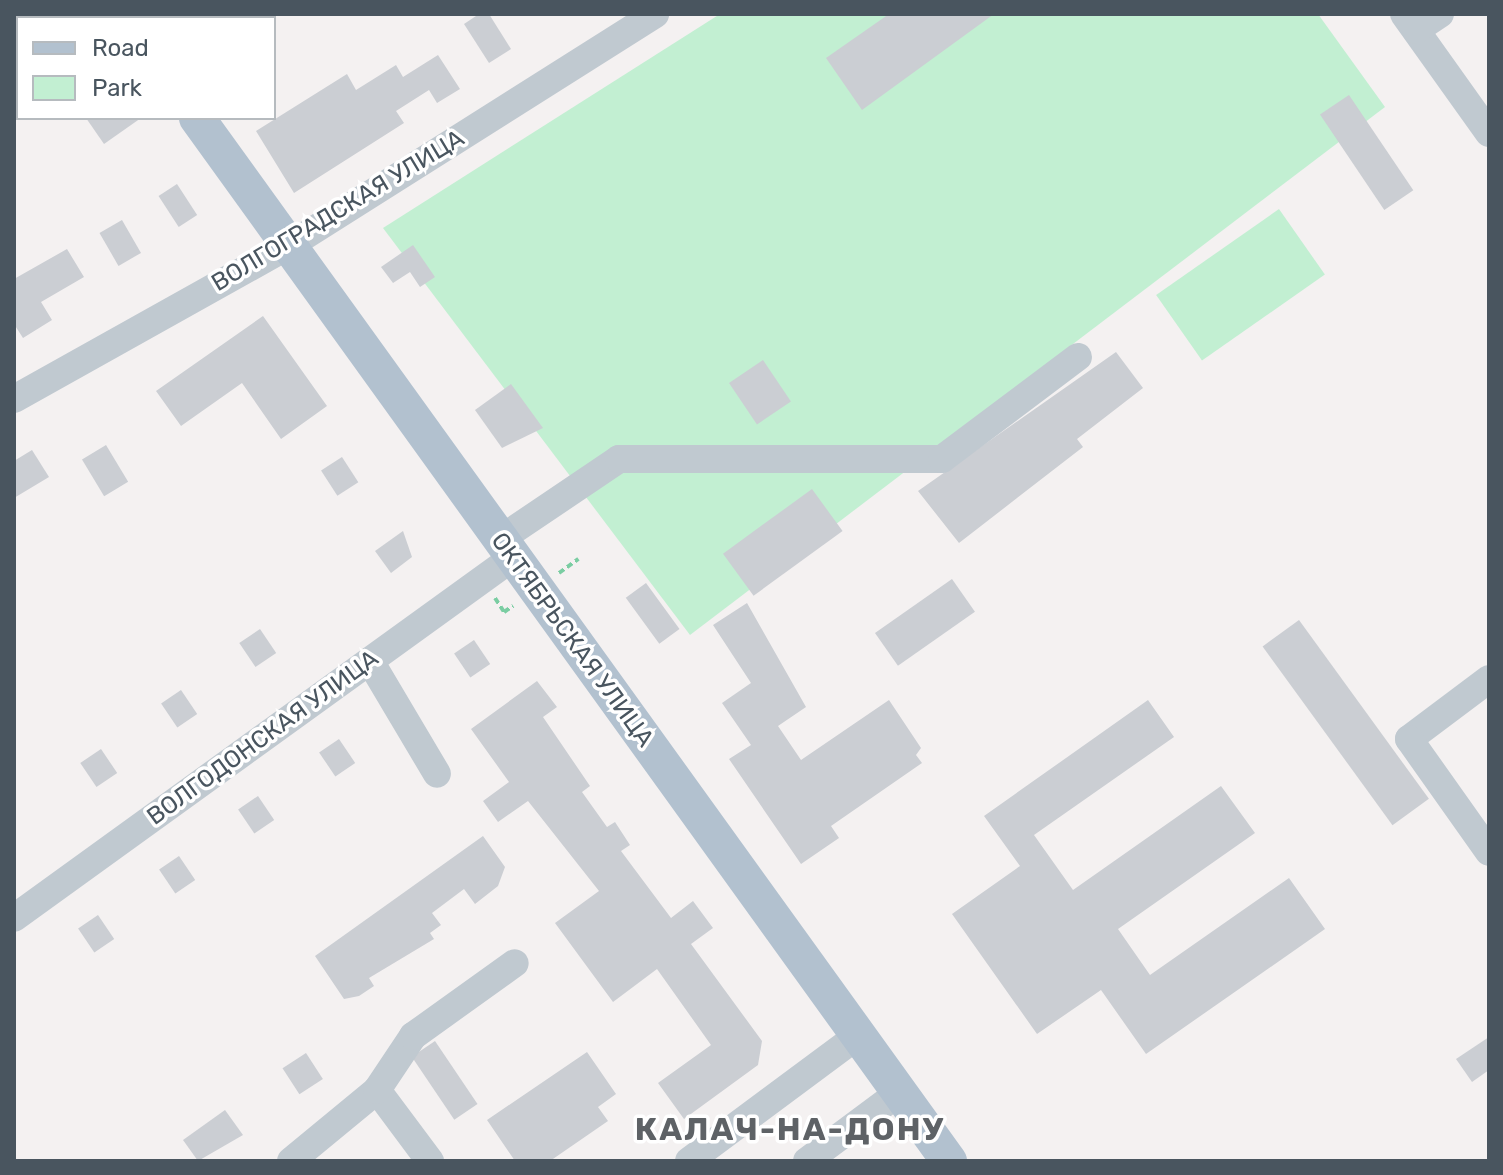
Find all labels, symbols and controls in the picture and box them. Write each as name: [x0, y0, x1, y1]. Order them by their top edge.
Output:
legend: [16, 16, 276, 120]
text: Road: [92, 34, 149, 62]
text: Park: [92, 74, 142, 102]
street label: ВОЛГОГРАДСКАЯ УЛИЦА: [207, 124, 469, 298]
street label: ОКТЯБРЬСКАЯ УЛИЦА: [485, 527, 659, 753]
street label: ВОЛГОДОНСКАЯ УЛИЦА: [142, 644, 384, 832]
district label: КАЛАЧ-НА-ДОНУ: [635, 1110, 945, 1148]

